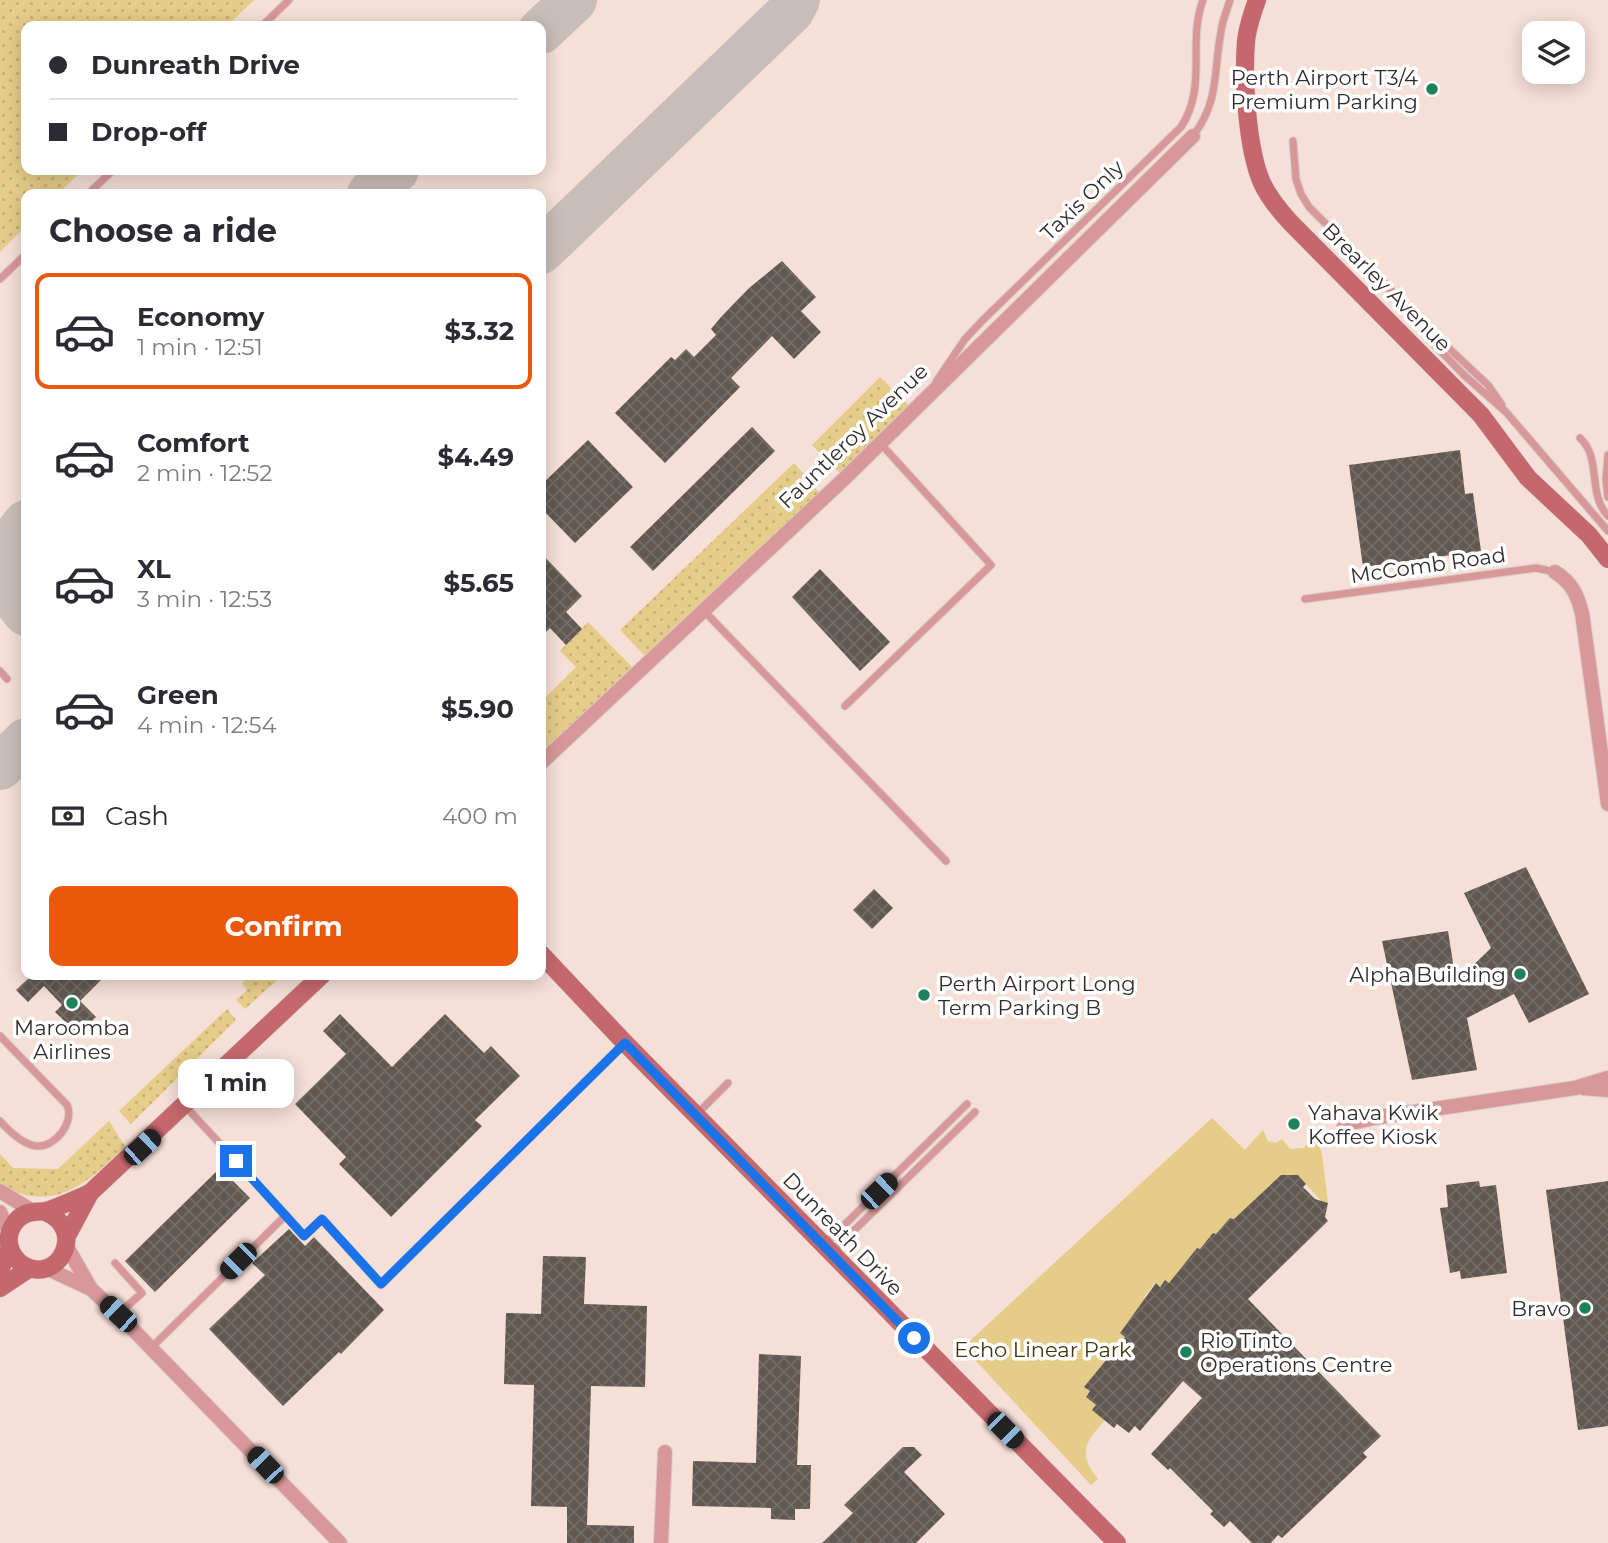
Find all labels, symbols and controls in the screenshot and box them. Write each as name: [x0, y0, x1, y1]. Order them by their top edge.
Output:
map controls: [1522, 21, 1585, 84]
button: layers: [1522, 21, 1585, 84]
text: Dunreath Drive: [91, 49, 300, 81]
place label: Perth Airport T3/4 Premium Parking: [1231, 65, 1418, 114]
marker: Perth Airport T3/4 Premium Parking: [1424, 81, 1440, 97]
text: Drop-off: [91, 116, 206, 148]
street label: Taxis Only: [1035, 154, 1129, 246]
text: Choose a ride: [49, 211, 277, 250]
street label: Brearley Avenue: [1318, 218, 1456, 356]
icon: car: [53, 300, 116, 363]
text: Economy: [137, 301, 264, 333]
text: $3.32: [444, 315, 514, 347]
text: 1 min · 12:51: [137, 333, 263, 361]
street label: Fauntleroy Avenue: [773, 358, 933, 514]
icon: car: [53, 426, 116, 489]
text: Comfort: [137, 427, 249, 459]
text: $4.49: [438, 441, 514, 473]
text: 2 min · 12:52: [137, 459, 272, 487]
street label: McComb Road: [1349, 542, 1507, 588]
icon: car: [53, 552, 116, 615]
text: XL: [137, 553, 171, 585]
text: $5.65: [443, 567, 514, 599]
text: 3 min · 12:53: [137, 585, 272, 613]
icon: car: [53, 678, 116, 741]
text: Green: [137, 679, 219, 711]
text: $5.90: [441, 693, 514, 725]
text: 4 min · 12:54: [137, 711, 277, 739]
icon: cash: [49, 797, 87, 835]
text: Cash: [105, 800, 169, 832]
text: 400 m: [442, 802, 518, 830]
button: Confirm: [49, 886, 518, 966]
place label: Alpha Building: [1349, 962, 1506, 987]
marker: Alpha Building: [1512, 966, 1528, 982]
place label: Perth Airport Long Term Parking B: [938, 971, 1136, 1020]
marker: Perth Airport Long Term Parking B: [916, 987, 932, 1003]
marker: Maroomba Airlines: [64, 995, 80, 1011]
place label: Maroomba Airlines: [14, 1015, 130, 1064]
callout: 1 min: [178, 1060, 294, 1108]
text: 1 min: [205, 1069, 267, 1097]
place label: Yahava Kwik Koffee Kiosk: [1308, 1100, 1439, 1149]
marker: Yahava Kwik Koffee Kiosk: [1286, 1116, 1302, 1132]
car: [120, 1125, 165, 1169]
route end: [220, 1145, 252, 1177]
street label: Dunreath Drive: [778, 1167, 908, 1301]
car: [857, 1169, 902, 1213]
car: [216, 1239, 261, 1283]
car: [96, 1292, 141, 1336]
place label: Bravo: [1511, 1296, 1571, 1321]
marker: Bravo: [1577, 1300, 1593, 1316]
route start: [898, 1322, 930, 1354]
place label: Rio Tinto Operations Centre: [1200, 1328, 1392, 1377]
park label: Echo Linear Park: [954, 1337, 1132, 1362]
marker: Rio Tinto Operations Centre: [1178, 1344, 1194, 1360]
car: [983, 1408, 1028, 1452]
car: [243, 1443, 288, 1487]

